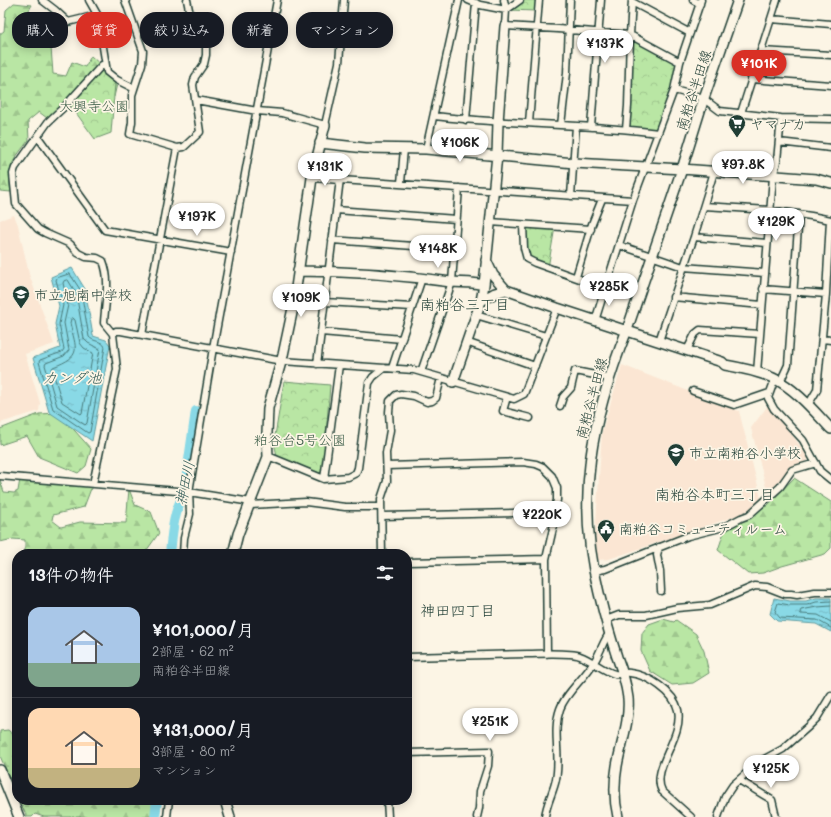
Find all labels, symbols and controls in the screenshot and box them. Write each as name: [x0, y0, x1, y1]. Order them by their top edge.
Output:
chip: 購入: [12, 12, 68, 48]
chip: 賃貸: [76, 12, 132, 48]
chip: 絞り込み: [140, 12, 224, 48]
chip: 新着: [232, 12, 288, 48]
chip: マンション: [296, 12, 393, 48]
pin: ¥137K: [577, 30, 633, 64]
text: ¥137K: [586, 34, 624, 51]
street label: 南粕谷半田線: [671, 47, 715, 133]
pin: ¥101K: [731, 50, 787, 84]
text: ¥101K: [741, 54, 777, 71]
park label: 大興寺公園: [59, 96, 129, 115]
supermarket icon: ヤマナカ: [727, 113, 747, 138]
place label: ヤマナカ: [750, 114, 806, 133]
pin: ¥106K: [432, 129, 488, 163]
text: ¥106K: [440, 133, 480, 150]
pin: ¥97.8K: [710, 151, 776, 185]
pin: ¥131K: [297, 153, 353, 187]
text: ¥97.8K: [721, 155, 765, 172]
text: ¥131K: [307, 157, 343, 174]
pin: ¥197K: [169, 203, 225, 237]
text: ¥197K: [178, 207, 216, 224]
pin: ¥129K: [748, 208, 804, 242]
text: ¥129K: [757, 212, 795, 229]
pin: ¥148K: [410, 235, 466, 269]
text: ¥148K: [418, 239, 458, 256]
pin: ¥285K: [581, 273, 637, 307]
text: ¥285K: [589, 277, 629, 294]
school or university icon: 市立旭南中学校: [11, 284, 31, 309]
pin: ¥109K: [273, 284, 329, 318]
place label: 市立旭南中学校: [34, 285, 132, 304]
text: ¥109K: [281, 288, 321, 305]
district label: 南粕谷三丁目: [420, 294, 510, 314]
street label: 南粕谷半田線: [571, 355, 611, 441]
water label: カンダ池: [42, 367, 103, 387]
park label: 粕谷台5号公園: [254, 430, 346, 449]
school or university icon: 市立南粕谷小学校: [666, 442, 686, 467]
place label: 市立南粕谷小学校: [689, 443, 801, 462]
water label: 神田川: [170, 459, 198, 507]
district label: 南粕谷本町三丁目: [655, 484, 775, 504]
pin: ¥220K: [514, 501, 570, 535]
text: ¥220K: [522, 505, 562, 522]
public building icon: 南粕谷コミュニティルーム: [596, 518, 616, 543]
place label: 南粕谷コミュニティルーム: [619, 519, 787, 538]
icon: filters: [374, 562, 396, 584]
text: 13件の物件: [28, 563, 114, 585]
district label: 神田四丁目: [420, 600, 496, 620]
text: ¥101,000/月: [152, 618, 254, 640]
icon: home: [60, 623, 108, 671]
text: 2部屋 · 62 m²: [152, 642, 234, 659]
text: 南粕谷半田線: [152, 661, 230, 678]
pin: ¥251K: [462, 708, 518, 742]
text: ¥251K: [471, 712, 509, 729]
text: ¥131,000/月: [152, 718, 253, 740]
icon: home: [60, 724, 108, 772]
text: 3部屋 · 80 m²: [152, 742, 235, 759]
pin: ¥125K: [743, 755, 799, 789]
text: ¥125K: [752, 759, 790, 776]
text: マンション: [152, 761, 216, 778]

